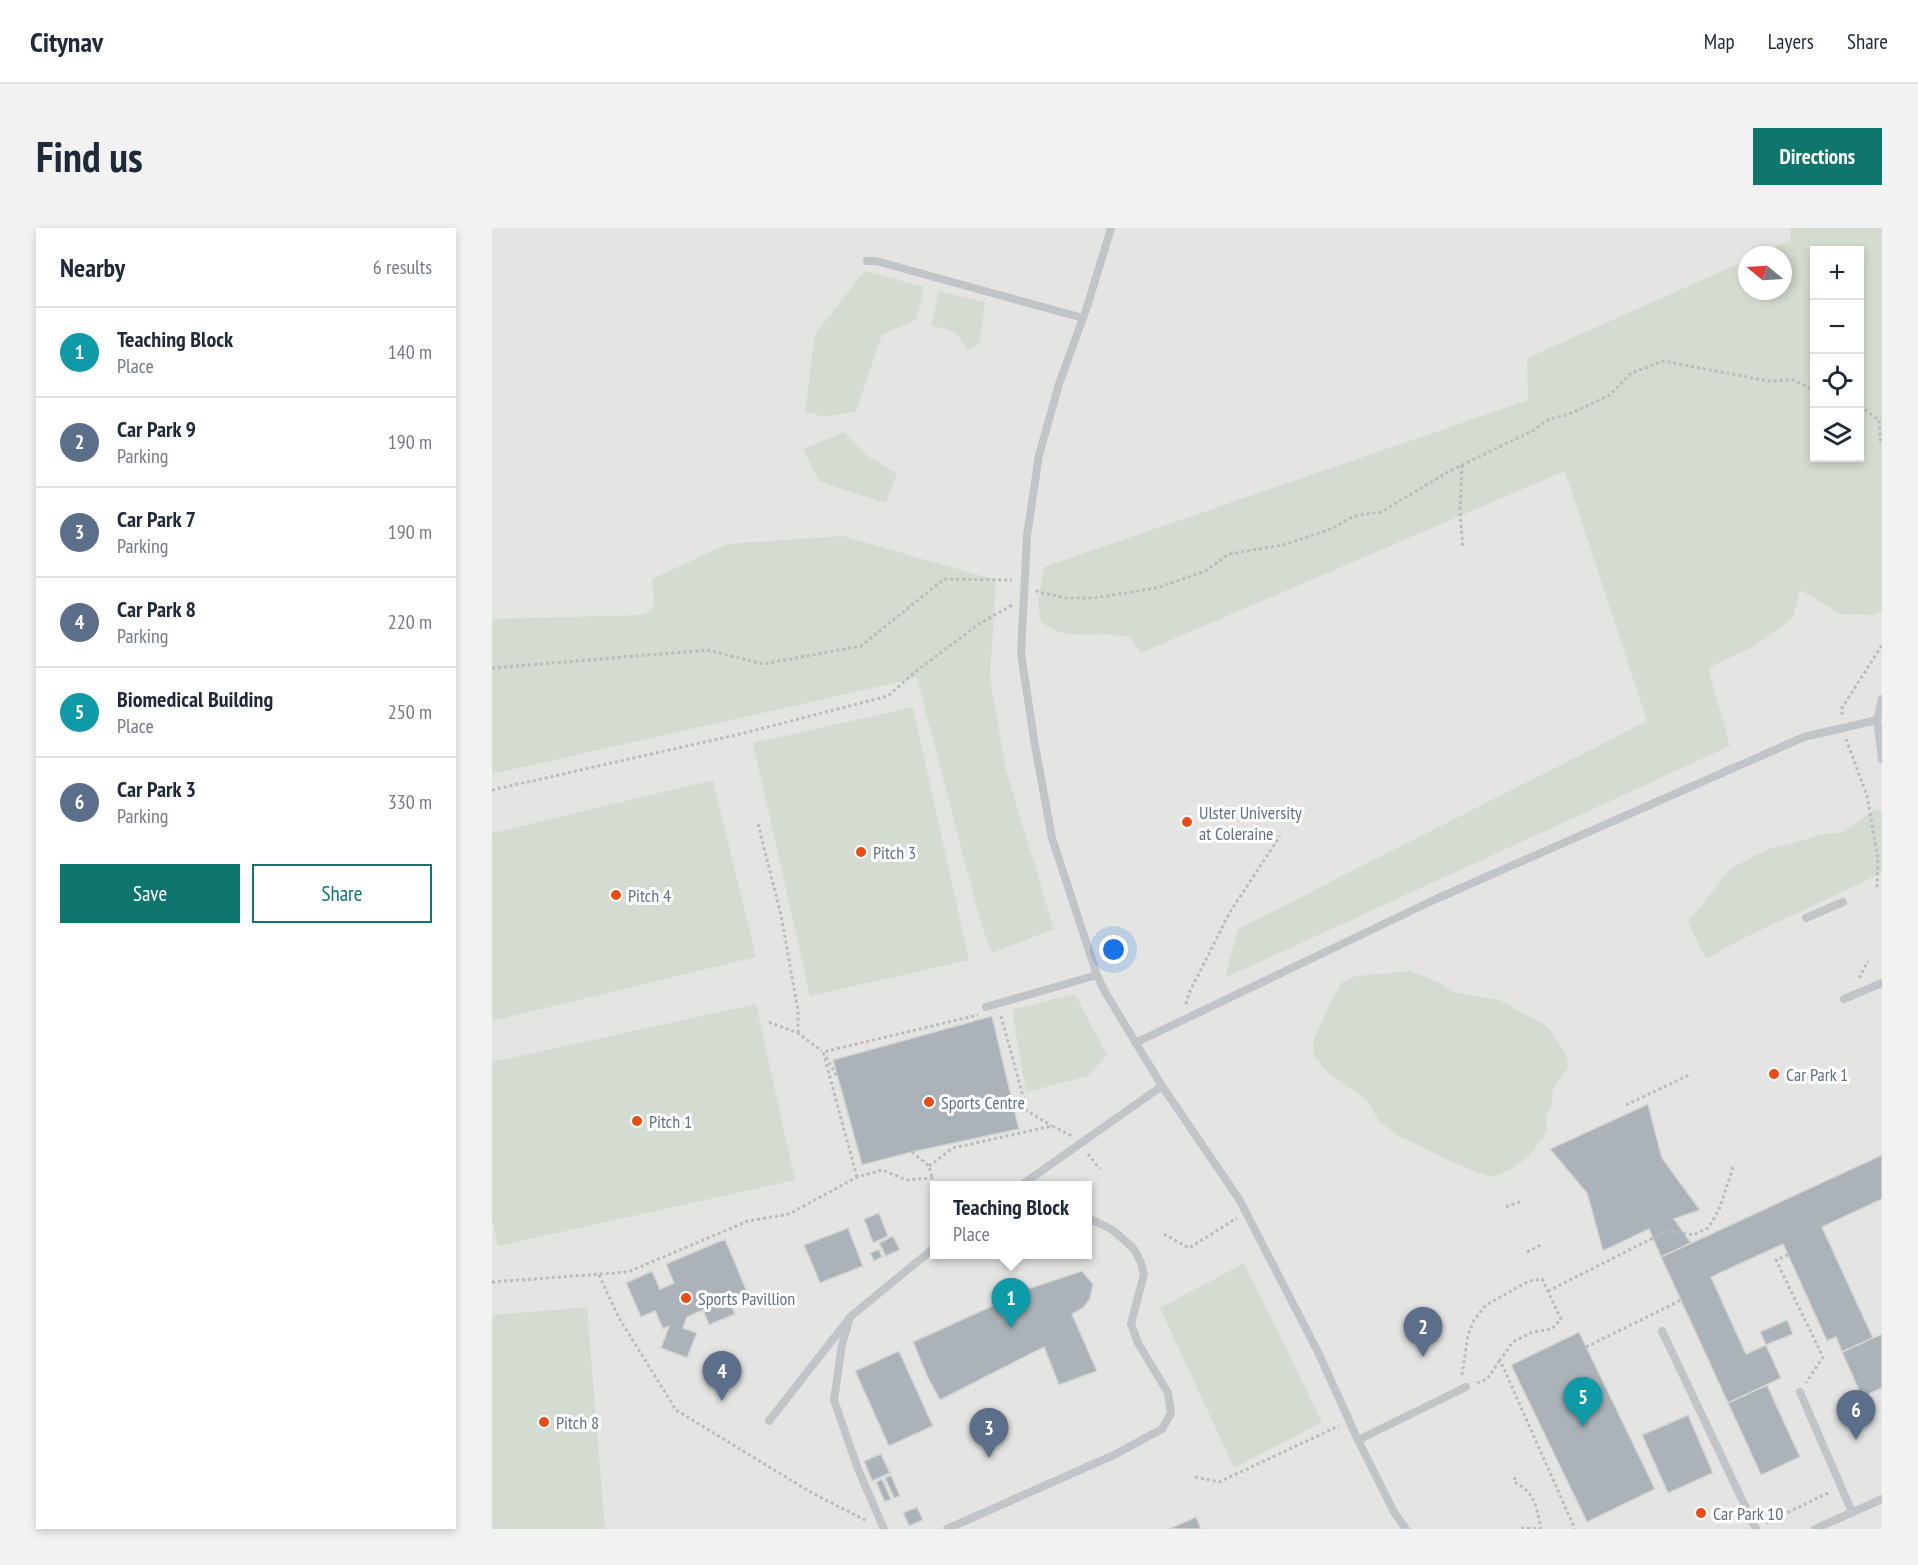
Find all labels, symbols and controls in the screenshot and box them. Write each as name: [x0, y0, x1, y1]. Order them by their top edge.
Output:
text: Citynav: [30, 23, 103, 60]
text: Map: [1704, 28, 1735, 55]
text: Layers: [1768, 28, 1814, 55]
text: Share: [1847, 28, 1888, 55]
button: Directions: [1753, 128, 1882, 185]
text: Find us: [36, 129, 143, 184]
north arrow: [1738, 246, 1792, 300]
map controls: [1810, 246, 1864, 462]
button: +: [1810, 246, 1864, 300]
text: Nearby: [60, 251, 125, 284]
text: 6 results: [373, 254, 432, 280]
button: −: [1810, 300, 1864, 354]
text: Teaching Block: [117, 325, 233, 353]
text: 1: [75, 339, 84, 365]
text: 140 m: [388, 339, 432, 365]
text: Place: [117, 353, 154, 379]
button: locate: [1810, 354, 1864, 408]
button: layers: [1810, 408, 1864, 462]
text: Car Park 9: [117, 415, 196, 443]
text: 2: [75, 429, 84, 455]
text: 190 m: [388, 429, 432, 455]
text: Parking: [117, 443, 168, 469]
text: Car Park 7: [117, 505, 196, 533]
text: 3: [75, 519, 84, 545]
text: 190 m: [388, 519, 432, 545]
text: Parking: [117, 533, 168, 559]
text: Car Park 8: [117, 595, 196, 623]
text: 4: [75, 609, 84, 635]
text: 220 m: [388, 609, 432, 635]
text: Parking: [117, 623, 168, 649]
text: Biomedical Building: [117, 685, 273, 713]
text: 5: [75, 699, 84, 725]
text: 250 m: [388, 699, 432, 725]
text: Place: [117, 713, 154, 739]
text: Car Park 3: [117, 775, 196, 803]
text: 6: [75, 789, 84, 815]
text: 330 m: [388, 789, 432, 815]
place label: Ulster University at Coleraine: [1199, 801, 1302, 845]
text: Parking: [117, 803, 168, 829]
marker: Ulster University at Coleraine: [1180, 815, 1194, 829]
place label: Pitch 3: [873, 841, 916, 864]
marker: Pitch 3: [854, 845, 868, 859]
button: Save: [60, 864, 240, 923]
button: Share: [252, 864, 432, 923]
place label: Pitch 4: [628, 884, 671, 907]
marker: Pitch 4: [609, 888, 623, 902]
your location: [1099, 935, 1128, 964]
place label: Car Park 1: [1786, 1063, 1848, 1086]
marker: Car Park 1: [1767, 1067, 1781, 1081]
place label: Sports Centre: [941, 1091, 1025, 1114]
marker: Sports Centre: [922, 1095, 936, 1109]
place label: Pitch 1: [649, 1110, 692, 1133]
marker: Pitch 1: [630, 1114, 644, 1128]
popup: [930, 1181, 1092, 1259]
text: Teaching Block: [953, 1193, 1069, 1221]
text: Place: [953, 1221, 990, 1247]
pin: 1: [992, 1278, 1030, 1328]
place label: Sports Pavillion: [698, 1287, 795, 1310]
marker: Sports Pavillion: [679, 1291, 693, 1305]
pin: 2: [1404, 1308, 1442, 1357]
pin: 4: [702, 1352, 742, 1401]
pin: 5: [1564, 1378, 1602, 1427]
pin: 6: [1836, 1390, 1876, 1440]
pin: 3: [970, 1408, 1008, 1458]
place label: Pitch 8: [556, 1411, 599, 1434]
marker: Pitch 8: [537, 1415, 551, 1429]
place label: Car Park 10: [1713, 1502, 1783, 1525]
marker: Car Park 10: [1694, 1506, 1708, 1520]

